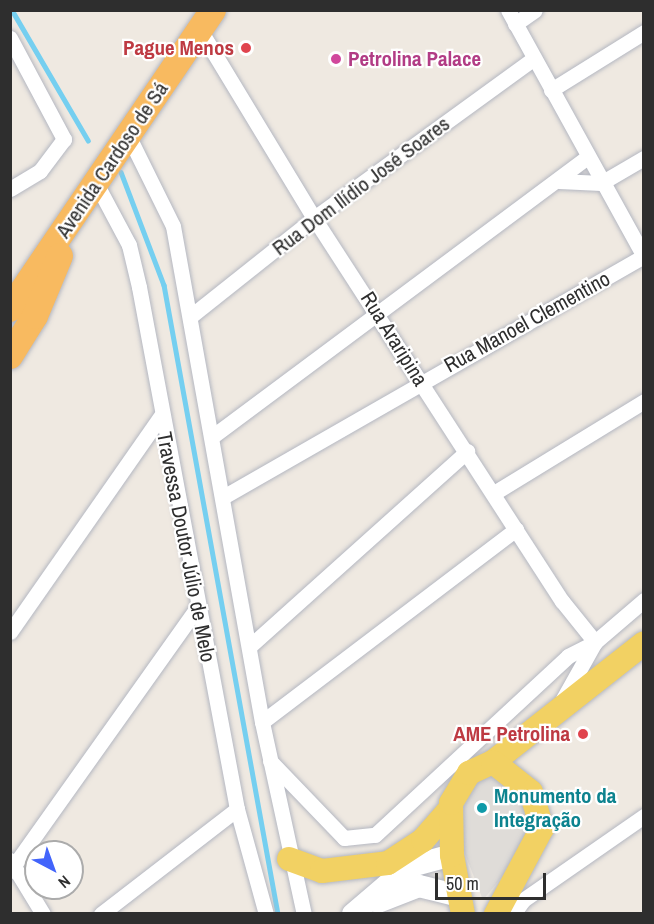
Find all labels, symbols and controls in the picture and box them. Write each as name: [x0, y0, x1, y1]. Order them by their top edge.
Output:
place label: Pague Menos: [123, 35, 234, 61]
marker: Pague Menos: [239, 41, 253, 55]
place label: Petrolina Palace: [348, 46, 481, 72]
marker: Petrolina Palace: [329, 52, 343, 66]
street label: Avenida Cardoso de Sá: [51, 77, 173, 243]
street label: Rua Dom Ilídio José Soares: [267, 111, 455, 261]
street label: Rua Manoel Clementino: [440, 266, 614, 378]
street label: Rua Araripina: [355, 287, 433, 391]
street label: Travessa Doutor Júlio de Melo: [151, 430, 221, 664]
place label: AME Petrolina: [453, 721, 570, 747]
marker: AME Petrolina: [574, 725, 592, 743]
place label: Monumento da Integração: [494, 783, 616, 833]
marker: Monumento da Integração: [475, 801, 489, 815]
north arrow: [24, 840, 84, 900]
scale bar: [438, 861, 549, 899]
text: N: [54, 871, 75, 893]
text: 50 m: [446, 871, 479, 896]

